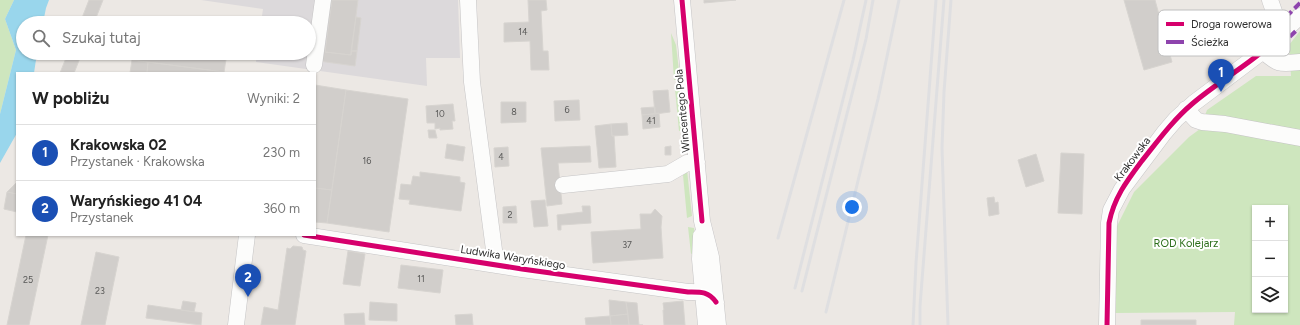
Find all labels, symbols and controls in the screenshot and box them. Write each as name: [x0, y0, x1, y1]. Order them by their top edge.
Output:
legend: [1158, 10, 1290, 56]
search box: [16, 16, 316, 60]
text: Droga rowerowa: [1191, 18, 1272, 31]
house number: 14: [518, 26, 528, 37]
icon: search: [30, 27, 52, 49]
text: Szukaj tutaj: [62, 29, 141, 47]
text: Ścieżka: [1191, 35, 1229, 49]
pin: 1: [1208, 59, 1234, 92]
street label: Wincentego Pola: [672, 69, 693, 153]
text: W pobliżu: [32, 88, 109, 108]
text: Wyniki: 2: [247, 91, 300, 106]
house number: 6: [564, 104, 570, 115]
house number: 8: [511, 106, 517, 117]
house number: 10: [435, 108, 445, 119]
house number: 41: [646, 115, 656, 126]
street label: Krakowska: [1112, 135, 1153, 184]
text: Krakowska 02: [70, 136, 167, 154]
text: 1: [42, 145, 48, 160]
text: 230 m: [263, 145, 300, 160]
house number: 4: [498, 151, 504, 162]
text: Przystanek · Krakowska: [70, 154, 205, 169]
house number: 16: [363, 155, 371, 166]
text: Waryńskiego 41 04: [70, 192, 202, 210]
your location: [842, 197, 862, 217]
text: 2: [41, 201, 49, 216]
text: 360 m: [263, 201, 300, 216]
map controls: [1252, 205, 1288, 313]
button: +: [1252, 205, 1288, 241]
house number: 2: [507, 209, 513, 220]
text: Przystanek: [70, 210, 133, 225]
park label: ROD Kolejarz: [1154, 237, 1218, 250]
house number: 37: [622, 239, 632, 250]
button: −: [1252, 241, 1288, 277]
street label: Ludwika Waryńskiego: [459, 243, 566, 272]
pin: 2: [235, 264, 261, 297]
house number: 11: [417, 273, 425, 284]
house number: 25: [23, 274, 33, 285]
button: layers: [1252, 277, 1288, 313]
house number: 23: [95, 285, 105, 296]

